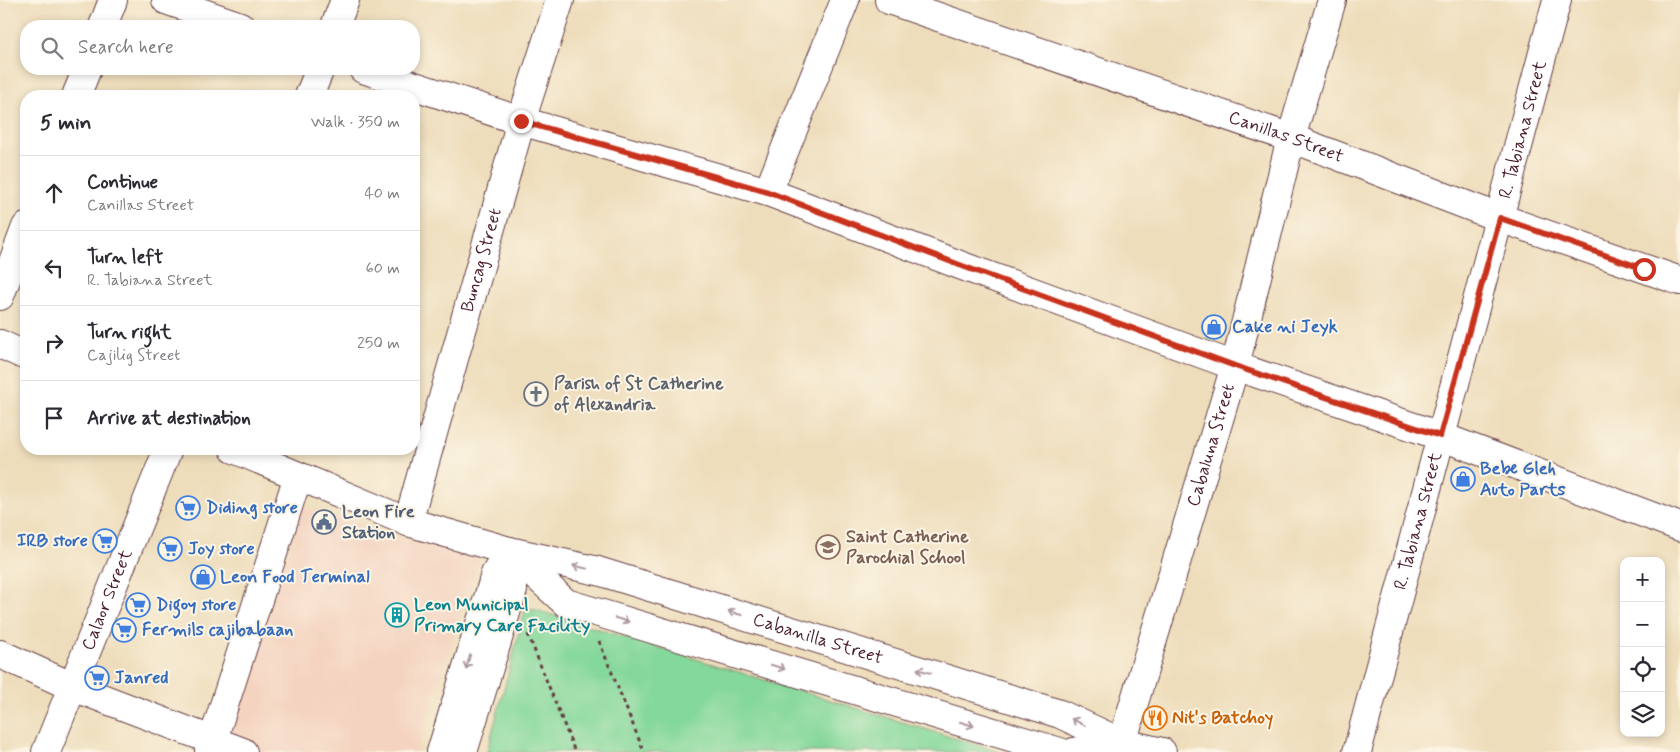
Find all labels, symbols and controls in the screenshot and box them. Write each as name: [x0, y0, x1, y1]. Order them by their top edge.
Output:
search box: [20, 20, 420, 75]
icon: search: [38, 34, 66, 62]
text: Search here: [78, 35, 174, 60]
street label: R. Tabiana Street: [1493, 58, 1553, 201]
street label: Canillas Street: [1225, 105, 1347, 169]
text: 5 min: [40, 109, 92, 137]
route end: [510, 110, 533, 133]
text: Walk · 350 m: [311, 112, 400, 133]
text: Continue: [87, 170, 158, 195]
icon: ahead: [40, 179, 68, 207]
text: 40 m: [364, 183, 400, 204]
text: Canillas Street: [87, 195, 194, 216]
street label: Buncag Street: [456, 205, 508, 315]
text: Turn left: [87, 245, 163, 270]
icon: left: [40, 254, 68, 282]
text: 60 m: [366, 258, 400, 279]
route start: [1633, 258, 1656, 281]
text: R. Tabiana Street: [87, 270, 213, 291]
shop icon: Cake ni Jeyk: [1201, 314, 1227, 340]
place label: Cake ni Jeyk: [1232, 315, 1338, 339]
text: Turn right: [87, 320, 171, 345]
icon: right: [40, 329, 68, 357]
text: 250 m: [357, 333, 400, 354]
text: Cajilig Street: [87, 345, 180, 366]
place label: Parish of St Catherine of Alexandria: [554, 372, 724, 417]
church icon: Parish of St Catherine of Alexandria: [523, 381, 549, 407]
street label: Cabaluna Street: [1182, 381, 1241, 509]
icon: arrive: [40, 404, 68, 432]
text: Arrive at destination: [87, 406, 251, 431]
street label: R. Tabiana Street: [1389, 449, 1448, 593]
place label: Bebe Gleh Auto Parts: [1480, 457, 1566, 502]
shop icon: Bebe Gleh Auto Parts: [1450, 466, 1476, 492]
supermarket icon: Diding store: [175, 495, 201, 521]
place label: Diding store: [206, 496, 298, 520]
place label: Leon Fire Station: [342, 500, 415, 545]
public building icon: Leon Fire Station: [311, 509, 337, 535]
place label: Saint Catherine Parochial School: [846, 525, 969, 570]
supermarket icon: IRB store: [92, 528, 118, 554]
place label: IRB store: [17, 529, 88, 553]
school or university icon: Saint Catherine Parochial School: [815, 534, 841, 560]
supermarket icon: Joy store: [157, 536, 183, 562]
place label: Joy store: [188, 537, 255, 561]
street label: Calaor Street: [76, 545, 139, 654]
map controls: [1620, 557, 1665, 737]
button: +: [1620, 557, 1665, 602]
one-way arrow: [572, 562, 588, 571]
shop icon: Leon Food Terminal: [190, 564, 216, 590]
place label: Leon Food Terminal: [220, 565, 370, 589]
supermarket icon: Digoy store: [125, 592, 151, 618]
place label: Digoy store: [156, 593, 236, 619]
place label: Leon Municipal Primary Care Facility: [414, 593, 590, 638]
building icon: Leon Municipal Primary Care Facility: [384, 602, 410, 628]
button: −: [1620, 602, 1665, 647]
one-way arrow: [728, 608, 744, 618]
street label: Cabanilla Street: [750, 608, 886, 670]
one-way arrow: [614, 616, 630, 626]
supermarket icon: Fermils cajibabaan: [111, 617, 137, 643]
place label: Fermils cajibabaan: [142, 618, 293, 642]
button: locate: [1620, 647, 1665, 692]
one-way arrow: [463, 654, 473, 670]
one-way arrow: [770, 663, 786, 673]
supermarket icon: Janred: [84, 665, 110, 691]
place label: Janred: [114, 666, 169, 690]
one-way arrow: [916, 666, 932, 676]
button: layers: [1620, 692, 1665, 737]
restaurant icon: Nit's Batchoy: [1142, 705, 1168, 731]
place label: Nit's Batchoy: [1172, 706, 1273, 730]
one-way arrow: [1071, 717, 1086, 726]
one-way arrow: [959, 720, 974, 729]

